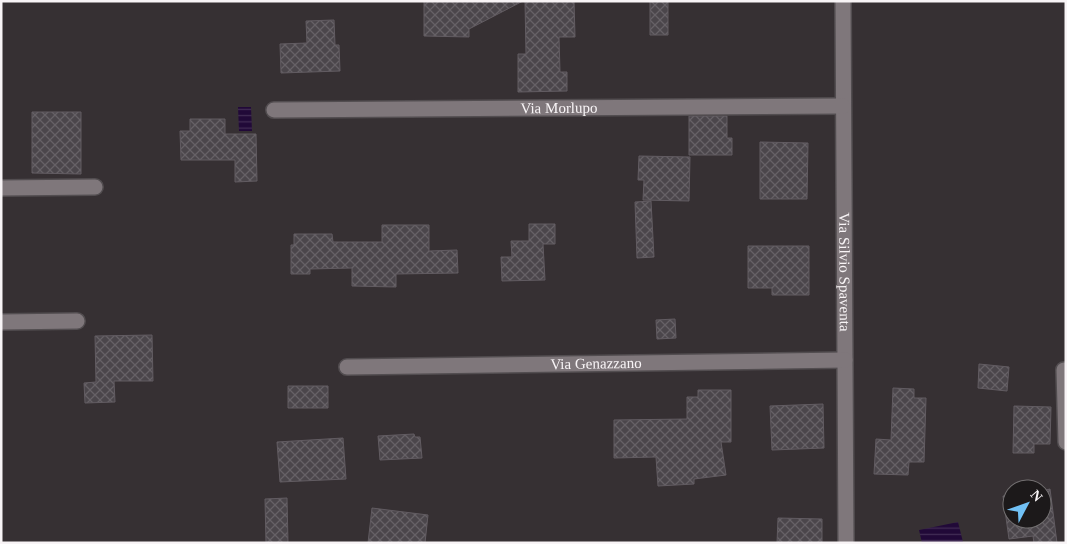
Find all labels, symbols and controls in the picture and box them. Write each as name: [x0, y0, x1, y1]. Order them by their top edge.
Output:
street label: Via Morlupo: [520, 100, 598, 116]
street label: Via Silvio Spaventa: [836, 212, 853, 332]
street label: Via Genazzano: [550, 355, 642, 372]
north arrow: [1002, 479, 1052, 529]
text: N: [1027, 487, 1045, 505]

